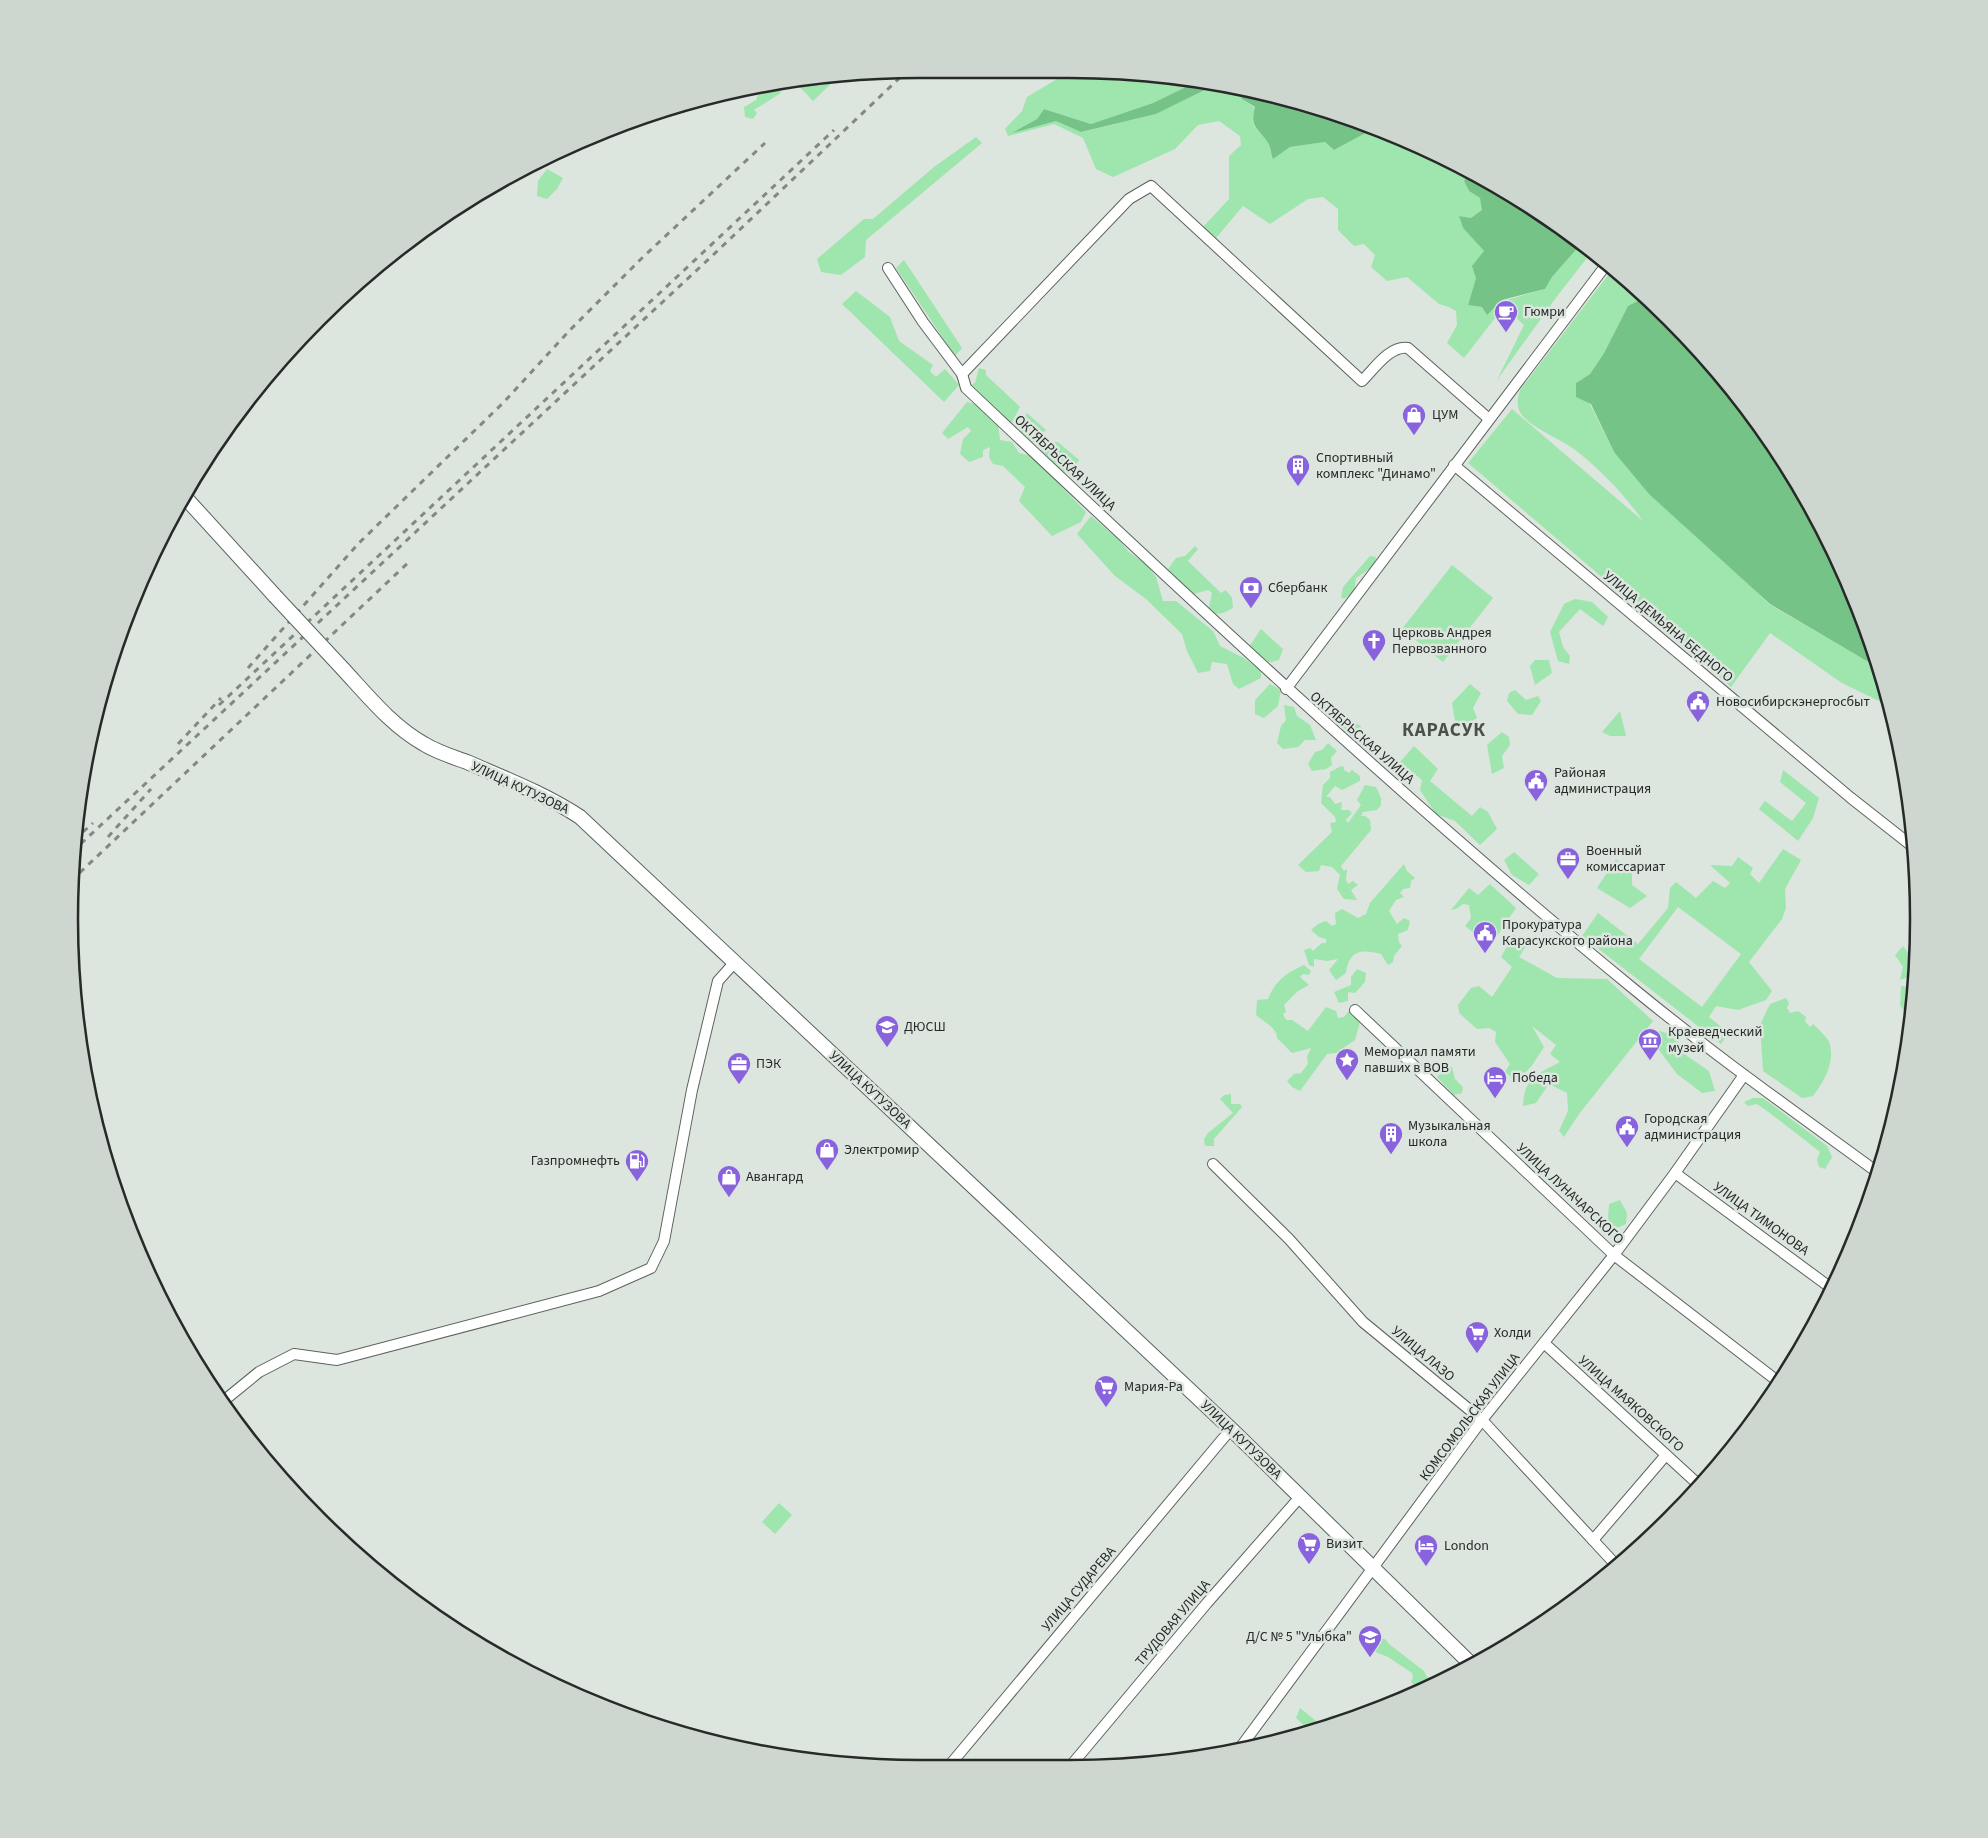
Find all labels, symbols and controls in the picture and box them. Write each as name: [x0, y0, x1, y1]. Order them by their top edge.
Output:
cafe icon: Гюмри: [1493, 299, 1519, 333]
place label: Гюмри: [1524, 302, 1565, 322]
shop icon: ЦУМ: [1401, 402, 1427, 436]
place label: ЦУМ: [1432, 405, 1458, 425]
street label: ОКТЯБРЬСКАЯ УЛИЦА: [1010, 410, 1121, 516]
place label: Спортивный комплекс "Динамо": [1316, 448, 1436, 484]
building icon: Спортивный комплекс "Динамо": [1285, 453, 1311, 487]
street label: УЛИЦА ДЕМЬЯНА БЕДНОГО: [1599, 567, 1737, 687]
bank icon: Сбербанк: [1238, 575, 1264, 609]
place label: Сбербанк: [1268, 578, 1327, 598]
place label: Церковь Андрея Первозванного: [1392, 623, 1492, 659]
church icon: Церковь Андрея Первозванного: [1361, 628, 1387, 662]
street label: ОКТЯБРЬСКАЯ УЛИЦА: [1305, 687, 1419, 789]
public building icon: Новосибирскэнергосбыт: [1685, 689, 1711, 723]
place label: Новосибирскэнергосбыт: [1716, 692, 1870, 712]
district label: КАРАСУК: [1402, 717, 1486, 744]
street label: УЛИЦА КУТУЗОВА: [468, 756, 573, 820]
place label: Районая администрация: [1554, 763, 1651, 799]
public building icon: Районая администрация: [1523, 768, 1549, 802]
place label: Военный комиссариат: [1586, 841, 1666, 877]
office icon: Военный комиссариат: [1555, 846, 1581, 880]
place label: Прокуратура Карасукского района: [1502, 915, 1633, 951]
public building icon: Прокуратура Карасукского района: [1472, 920, 1498, 954]
school or university icon: ДЮСШ: [874, 1014, 900, 1048]
place label: ДЮСШ: [904, 1017, 946, 1037]
place label: Краеведческий музей: [1668, 1022, 1762, 1058]
museum icon: Краеведческий музей: [1637, 1027, 1663, 1061]
place label: Мемориал памяти павших в ВОВ: [1364, 1042, 1476, 1078]
street label: УЛИЦА КУТУЗОВА: [824, 1046, 916, 1134]
place icon: Мемориал памяти павших в ВОВ: [1334, 1047, 1360, 1081]
office icon: ПЭК: [726, 1051, 752, 1085]
place label: ПЭК: [756, 1054, 782, 1074]
hotel icon: Победа: [1482, 1065, 1508, 1099]
place label: Победа: [1512, 1068, 1558, 1088]
place label: Городская администрация: [1644, 1109, 1741, 1145]
public building icon: Городская администрация: [1614, 1114, 1640, 1148]
place label: Музыкальная школа: [1408, 1116, 1491, 1152]
building icon: Музыкальная школа: [1378, 1121, 1404, 1155]
shop icon: Электромир: [814, 1137, 840, 1171]
street label: УЛИЦА ЛУНАЧАРСКОГО: [1512, 1139, 1628, 1249]
place label: Электромир: [844, 1140, 920, 1160]
fuel station icon: Газпромнефть: [624, 1148, 650, 1182]
place label: Газпромнефть: [531, 1151, 620, 1171]
shop icon: Авангард: [716, 1164, 742, 1198]
place label: Авангард: [746, 1167, 804, 1187]
street label: УЛИЦА ТИМОНОВА: [1709, 1177, 1813, 1261]
supermarket icon: Холди: [1464, 1320, 1490, 1354]
street label: УЛИЦА ЛАЗО: [1387, 1322, 1459, 1386]
place label: Холди: [1494, 1323, 1531, 1343]
street label: КОМСОМОЛЬСКАЯ УЛИЦА: [1415, 1348, 1525, 1485]
street label: УЛИЦА МАЯКОВСКОГО: [1574, 1351, 1688, 1457]
supermarket icon: Мария-Ра: [1093, 1374, 1119, 1408]
place label: Мария-Ра: [1124, 1377, 1183, 1397]
street label: УЛИЦА КУТУЗОВА: [1196, 1396, 1286, 1484]
supermarket icon: Визит: [1296, 1531, 1322, 1565]
hotel icon: London: [1413, 1533, 1439, 1567]
place label: Визит: [1326, 1534, 1363, 1554]
place label: London: [1444, 1536, 1489, 1556]
street label: УЛИЦА СУДАРЕВА: [1037, 1542, 1121, 1636]
street label: ТРУДОВАЯ УЛИЦА: [1131, 1575, 1215, 1671]
school or university icon: Д/С № 5 "Улыбка": [1357, 1624, 1383, 1658]
place label: Д/С № 5 "Улыбка": [1246, 1627, 1352, 1647]

